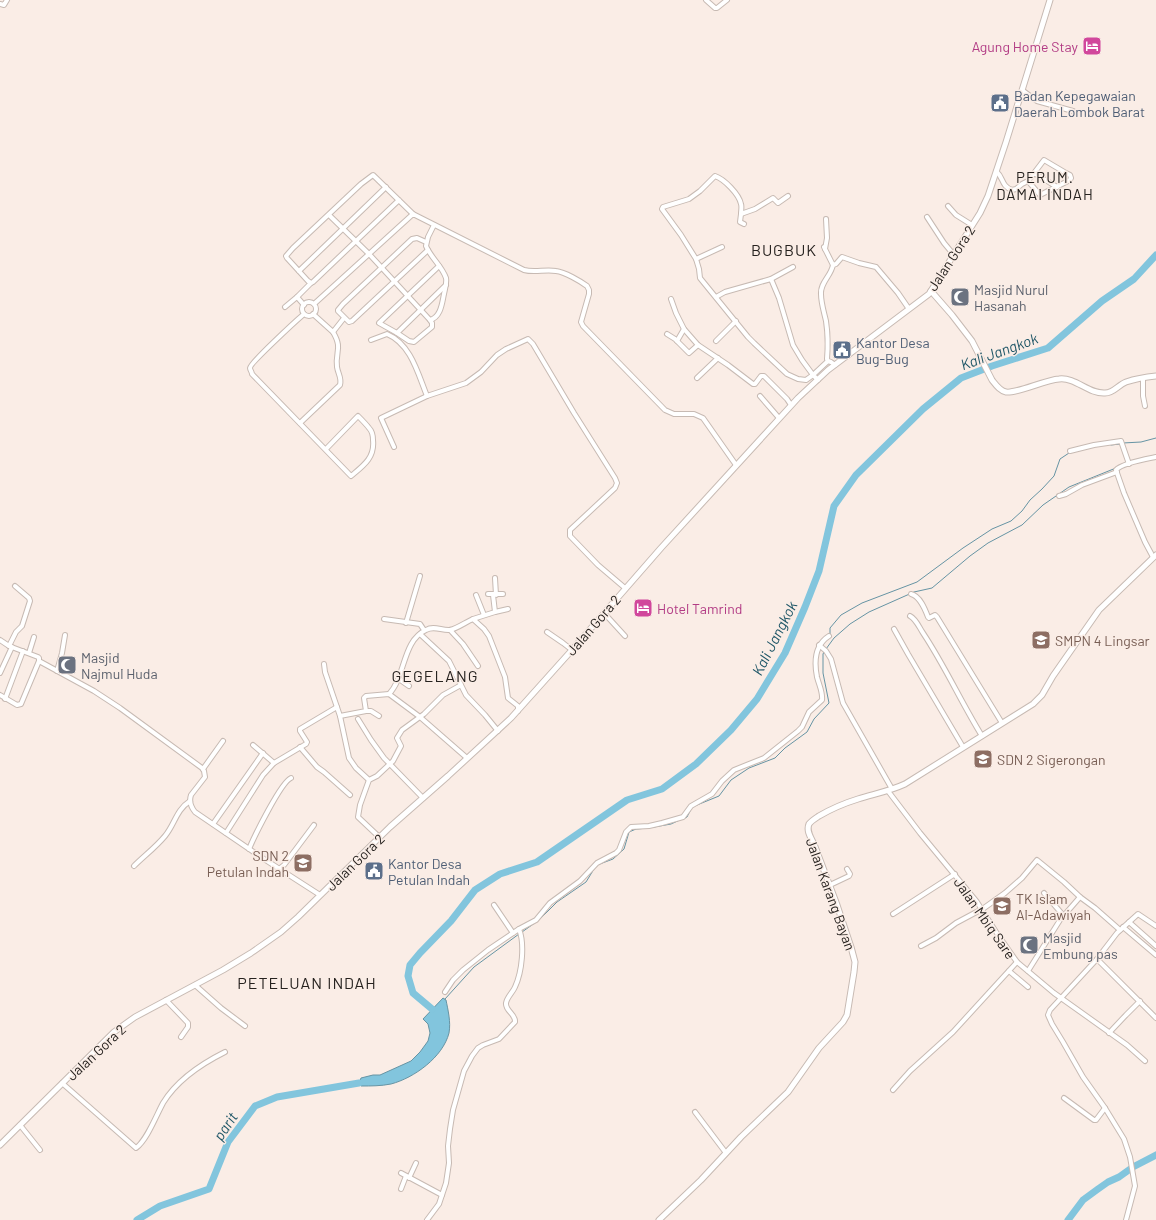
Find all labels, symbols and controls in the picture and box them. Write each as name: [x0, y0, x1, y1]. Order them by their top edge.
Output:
hotel icon: Agung Home Stay: [1081, 35, 1103, 57]
place label: Agung Home Stay: [972, 38, 1079, 55]
place label: Badan Kepegawaian Daerah Lombok Barat: [1014, 87, 1145, 120]
public building icon: Badan Kepegawaian Daerah Lombok Barat: [989, 92, 1011, 114]
district label: PERUM. DAMAI INDAH: [996, 168, 1094, 203]
street label: Jalan Gora 2: [924, 222, 978, 294]
district label: BUGBUK: [751, 240, 817, 259]
place label: Masjid Nurul Hasanah: [974, 281, 1048, 314]
mosque icon: Masjid Nurul Hasanah: [949, 286, 971, 308]
water label: Kali Jangkok: [958, 328, 1041, 373]
place label: Kantor Desa Bug-Bug: [856, 334, 930, 367]
public building icon: Kantor Desa Bug-Bug: [831, 339, 853, 361]
street label: Jalan Gora 2: [562, 591, 624, 659]
hotel icon: Hotel Tamrind: [632, 597, 654, 619]
water label: Kali Jangkok: [748, 597, 801, 678]
place label: Hotel Tamrind: [657, 600, 742, 617]
school or university icon: SMPN 4 Lingsar: [1030, 629, 1052, 651]
place label: SMPN 4 Lingsar: [1055, 632, 1150, 649]
place label: Masjid Najmul Huda: [81, 649, 158, 682]
mosque icon: Masjid Najmul Huda: [56, 654, 78, 676]
district label: GEGELANG: [391, 666, 479, 685]
school or university icon: SDN 2 Sigerongan: [972, 748, 994, 770]
place label: SDN 2 Sigerongan: [997, 751, 1106, 768]
street label: Jalan Gora 2: [322, 830, 388, 894]
street label: Jalan Karang Bayan: [803, 835, 859, 953]
place label: SDN 2 Petulan Indah: [207, 847, 289, 880]
school or university icon: SDN 2 Petulan Indah: [292, 852, 314, 874]
place label: Kantor Desa Petulan Indah: [388, 855, 470, 888]
public building icon: Kantor Desa Petulan Indah: [363, 860, 385, 882]
street label: Jalan Mbiq Sare: [951, 874, 1019, 962]
place label: TK Islam Al-Adawiyah: [1016, 890, 1091, 923]
school or university icon: TK Islam Al-Adawiyah: [991, 895, 1013, 917]
place label: Masjid Embung pas: [1043, 929, 1118, 962]
mosque icon: Masjid Embung pas: [1018, 934, 1040, 956]
district label: PETELUAN INDAH: [237, 973, 377, 992]
street label: Jalan Gora 2: [63, 1020, 129, 1084]
water label: parit: [209, 1108, 241, 1144]

